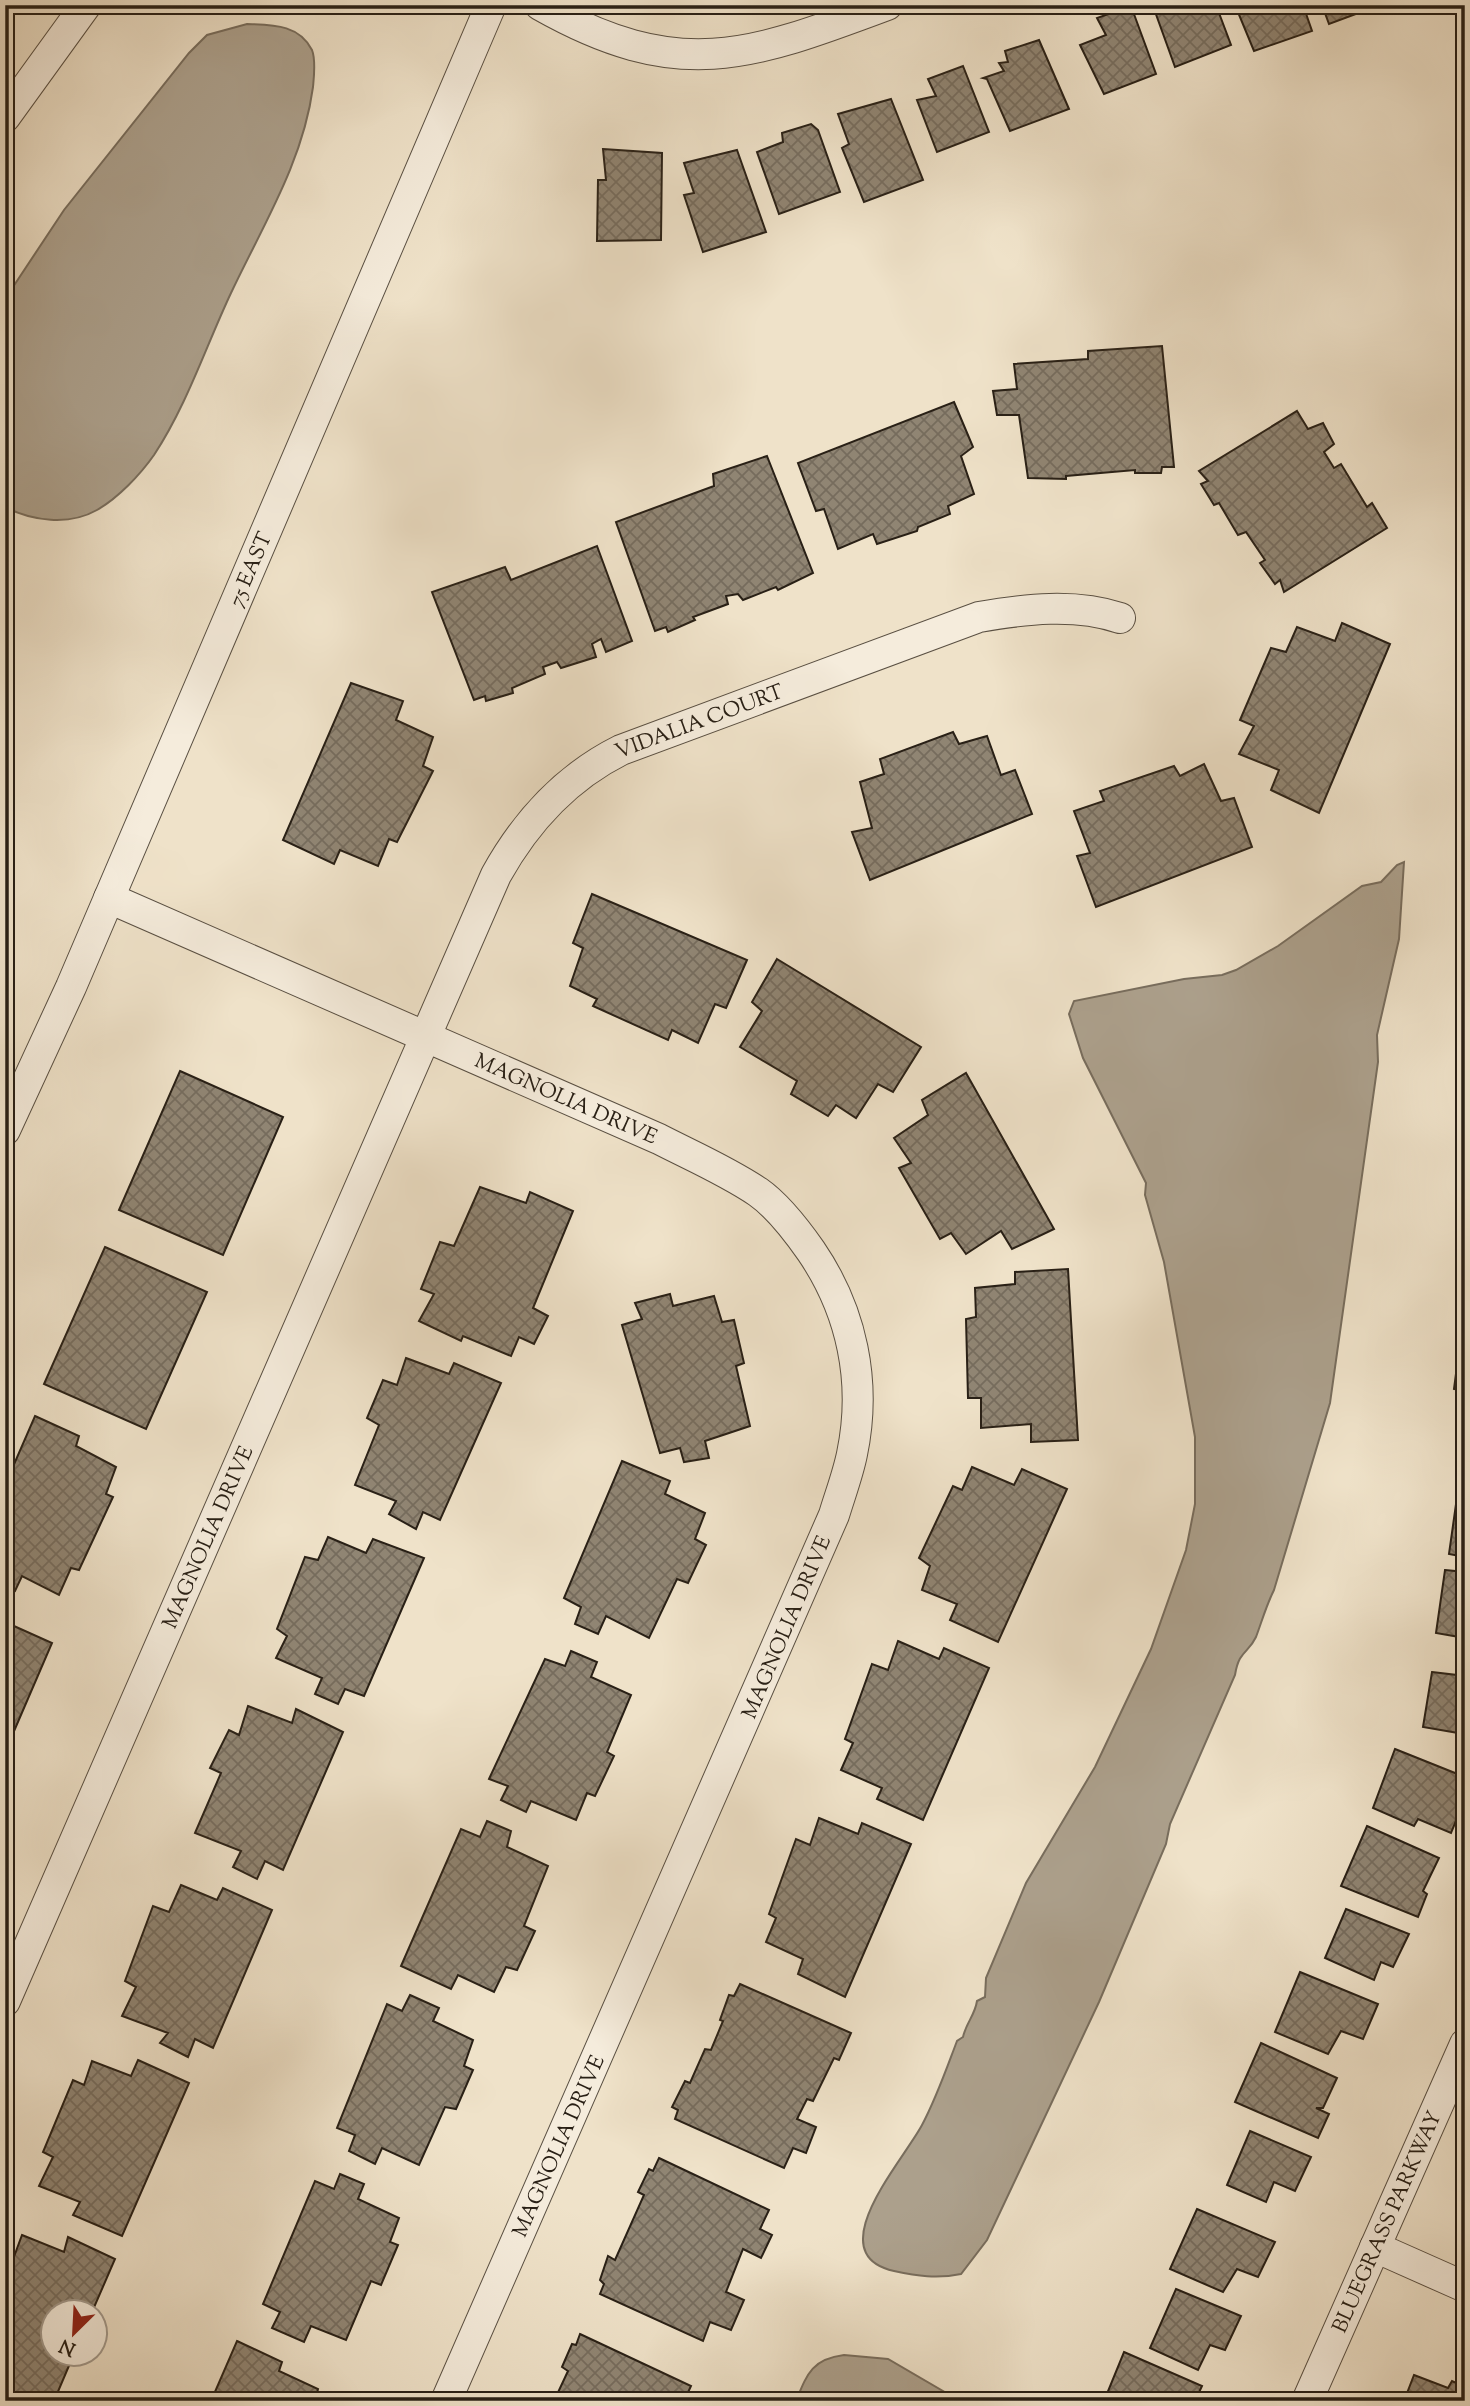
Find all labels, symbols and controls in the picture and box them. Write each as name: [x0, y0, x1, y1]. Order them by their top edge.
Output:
street label: 75 EAST: [222, 527, 281, 612]
street label: VIDALIA COURT: [611, 678, 788, 768]
street label: MAGNOLIA DRIVE: [469, 1047, 662, 1153]
street label: MAGNOLIA DRIVE: [156, 1442, 262, 1634]
street label: MAGNOLIA DRIVE: [736, 1531, 840, 1724]
street label: MAGNOLIA DRIVE: [506, 2051, 614, 2243]
street label: BLUEGRASS PARKWAY: [1326, 2107, 1450, 2338]
north arrow: [38, 2298, 108, 2368]
text: N: [56, 2331, 81, 2362]

